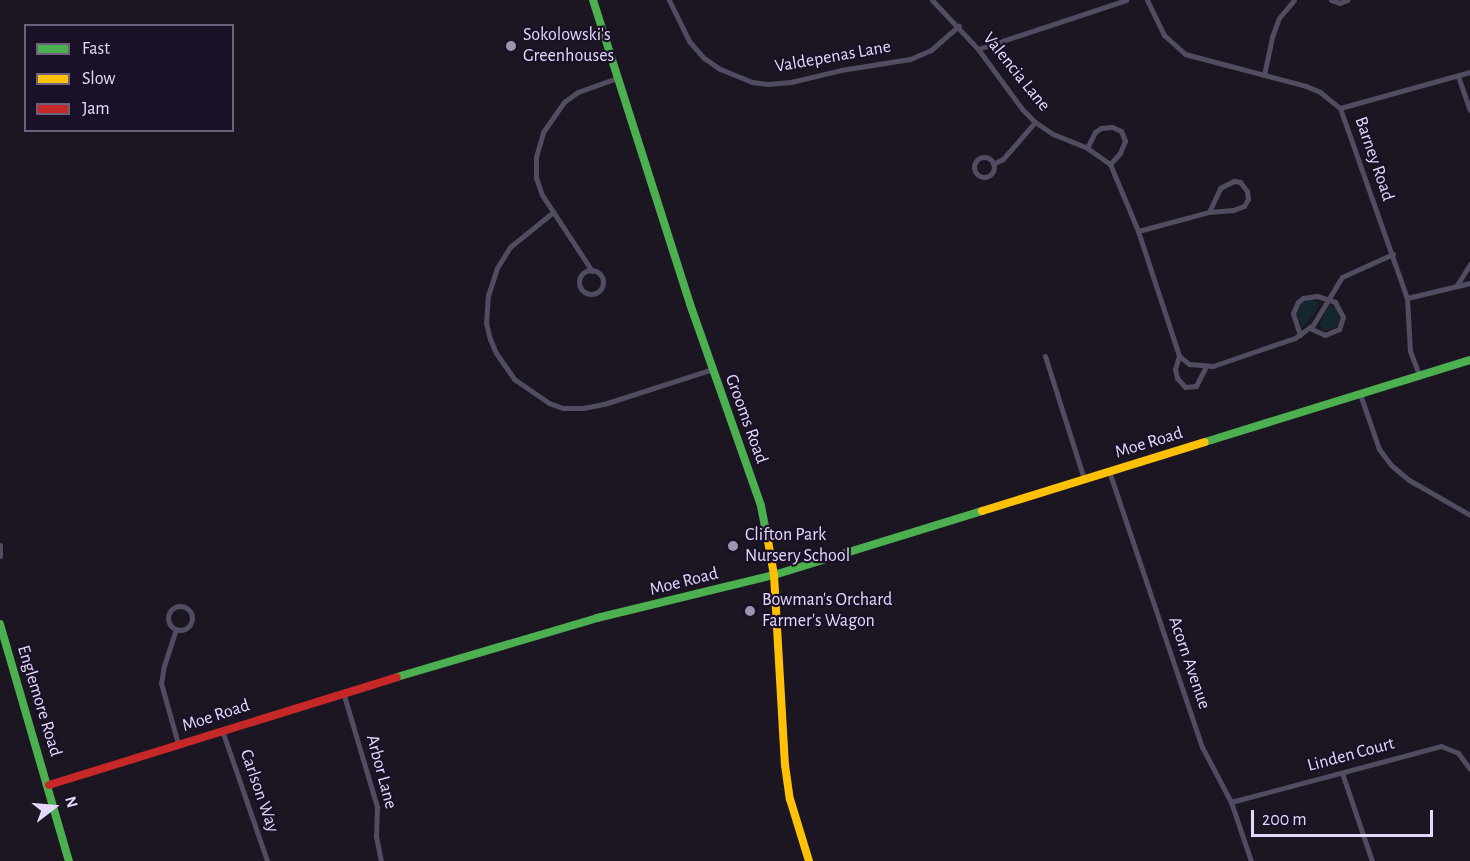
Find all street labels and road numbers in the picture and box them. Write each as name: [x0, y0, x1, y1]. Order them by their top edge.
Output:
street label: Valencia Lane: [978, 28, 1054, 116]
street label: Valdepenas Lane: [773, 36, 893, 78]
street label: Barney Road: [1350, 114, 1398, 204]
street label: Grooms Road: [720, 371, 772, 467]
street label: Moe Road: [1112, 422, 1186, 464]
street label: Moe Road: [648, 563, 720, 601]
street label: Acorn Avenue: [1163, 614, 1215, 712]
street label: Englemore Road: [12, 643, 66, 759]
street label: Moe Road: [179, 695, 253, 737]
street label: Arbor Lane: [361, 733, 401, 811]
street label: Linden Court: [1305, 733, 1397, 777]
street label: Carlson Way: [235, 747, 283, 835]

